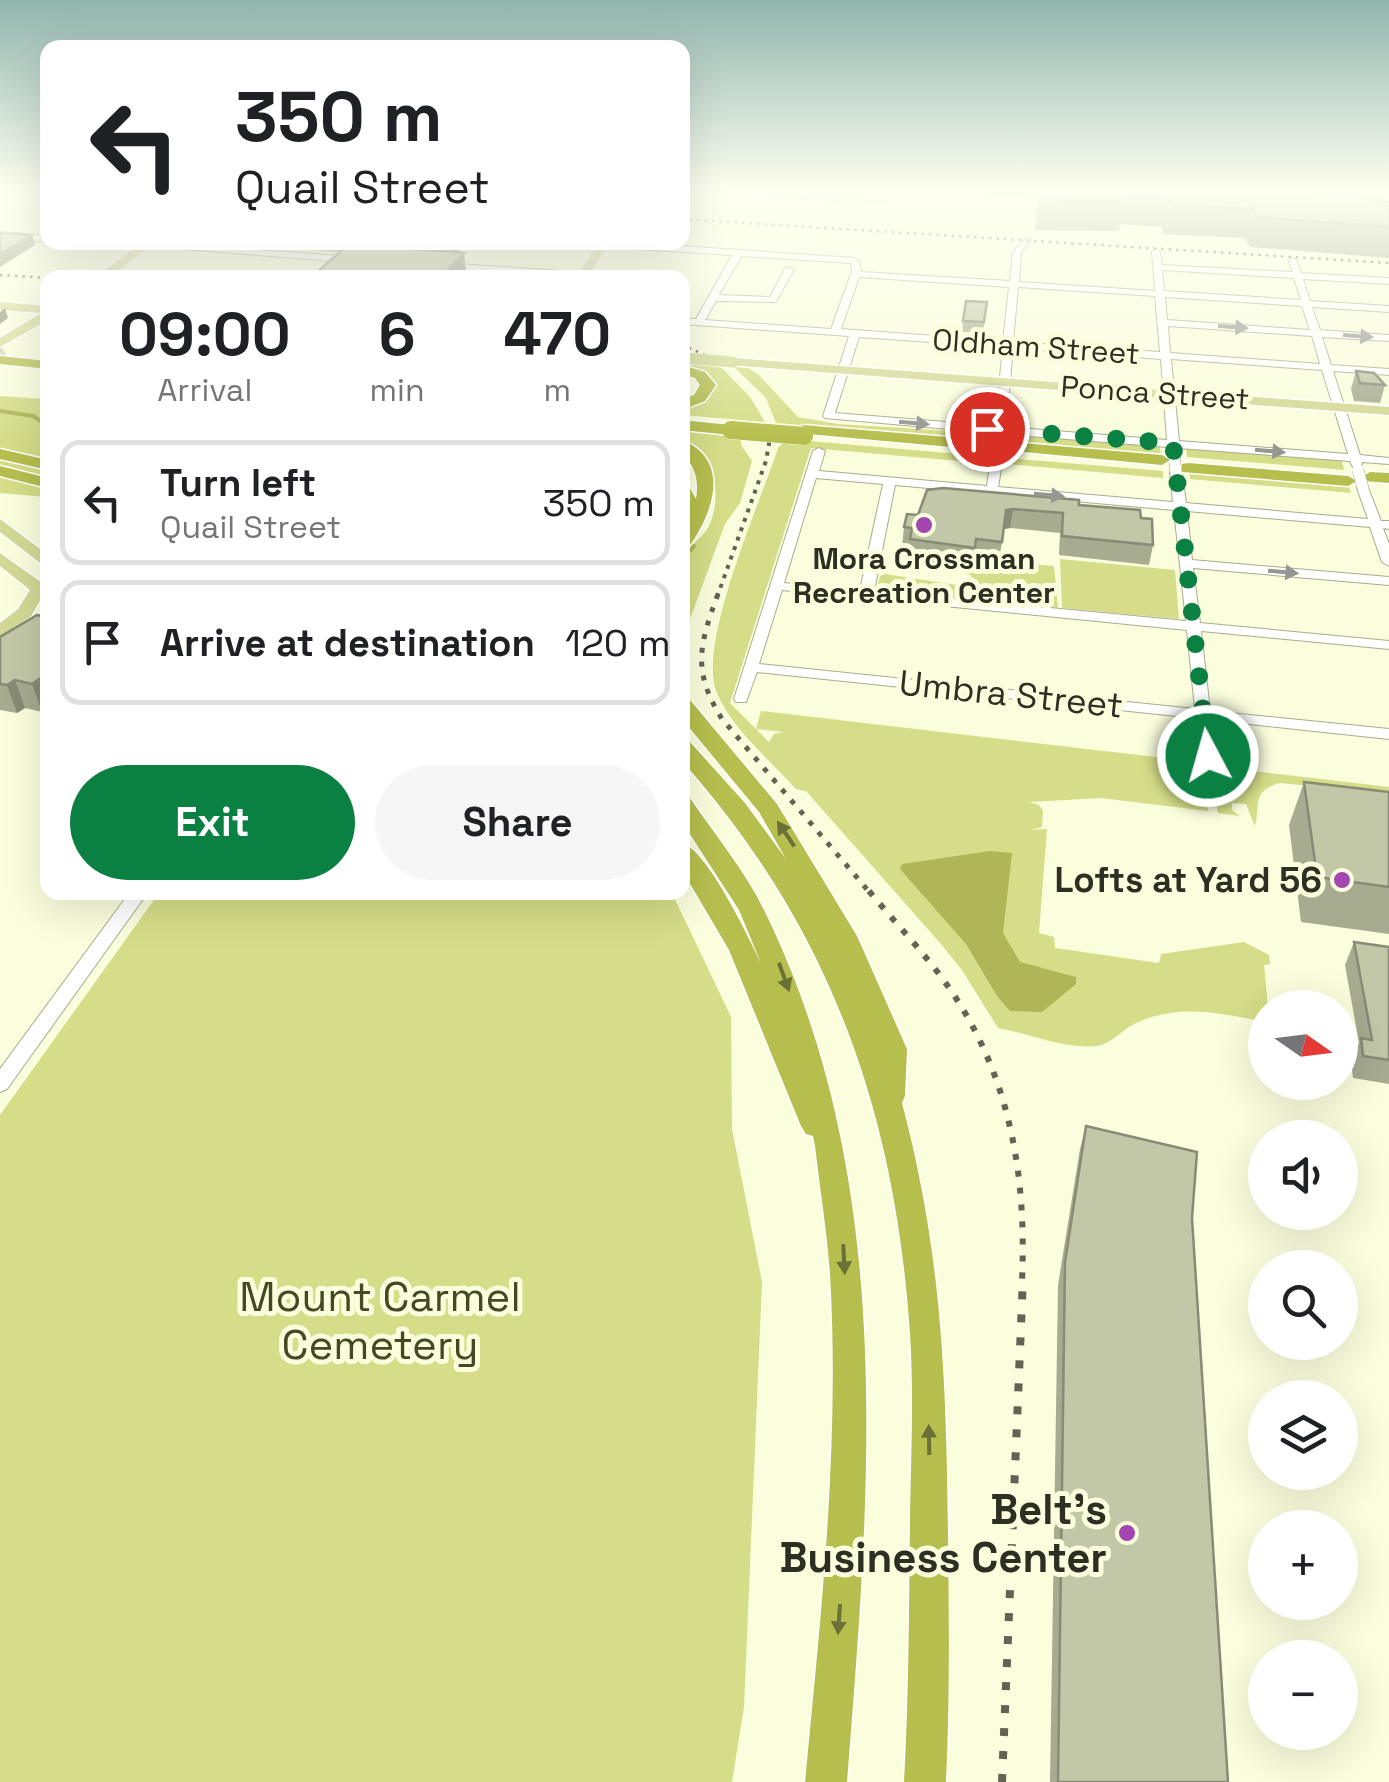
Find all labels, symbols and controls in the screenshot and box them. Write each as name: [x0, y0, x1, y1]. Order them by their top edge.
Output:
text: 350 m: [235, 72, 442, 161]
icon: left: [70, 80, 200, 210]
text: Quail Street: [235, 159, 490, 216]
text: 09:00: [119, 296, 291, 373]
text: 6: [378, 296, 416, 373]
text: 470: [504, 296, 611, 373]
street label: Oldham Street: [931, 320, 1141, 373]
one-way arrow: [1218, 320, 1250, 336]
one-way arrow: [1343, 328, 1375, 344]
street label: Ponca Street: [1059, 366, 1251, 419]
text: Arrival: [157, 370, 252, 410]
text: min: [370, 370, 425, 410]
text: m: [544, 370, 571, 410]
pin: [945, 387, 1030, 472]
icon: arrive: [960, 402, 1015, 457]
one-way arrow: [899, 415, 931, 431]
one-way arrow: [1255, 444, 1287, 460]
text: Turn left: [160, 459, 316, 507]
icon: left: [75, 475, 130, 530]
text: 350 m: [542, 479, 655, 527]
one-way arrow: [1034, 488, 1066, 504]
text: Quail Street: [160, 507, 341, 547]
marker: Mora Crossman Recreation Center: [913, 514, 935, 536]
place label: Mora Crossman Recreation Center: [793, 539, 1055, 612]
one-way arrow: [1267, 564, 1299, 580]
icon: arrive: [75, 615, 130, 670]
text: Arrive at destination: [160, 619, 535, 667]
text: 120 m: [565, 619, 671, 667]
street label: Umbra Street: [897, 660, 1125, 728]
position arrow: [1156, 704, 1260, 808]
button: Exit: [70, 765, 355, 880]
button: Share: [375, 765, 660, 880]
one-way arrow: [777, 820, 796, 847]
place label: Lofts at Yard 56: [1054, 858, 1322, 902]
marker: Lofts at Yard 56: [1331, 869, 1353, 891]
one-way arrow: [777, 962, 792, 992]
north arrow: [1248, 990, 1358, 1100]
map controls: [1248, 990, 1358, 1750]
button: sound: [1248, 1120, 1358, 1230]
one-way arrow: [836, 1244, 852, 1276]
button: search: [1248, 1250, 1358, 1360]
park label: Mount Carmel Cemetery: [239, 1270, 521, 1371]
button: layers: [1248, 1380, 1358, 1490]
one-way arrow: [920, 1423, 936, 1455]
place label: Belt's Business Center: [779, 1483, 1107, 1584]
button: +: [1248, 1510, 1358, 1620]
marker: Belt's Business Center: [1116, 1522, 1138, 1544]
one-way arrow: [831, 1604, 847, 1635]
button: −: [1248, 1640, 1358, 1750]

